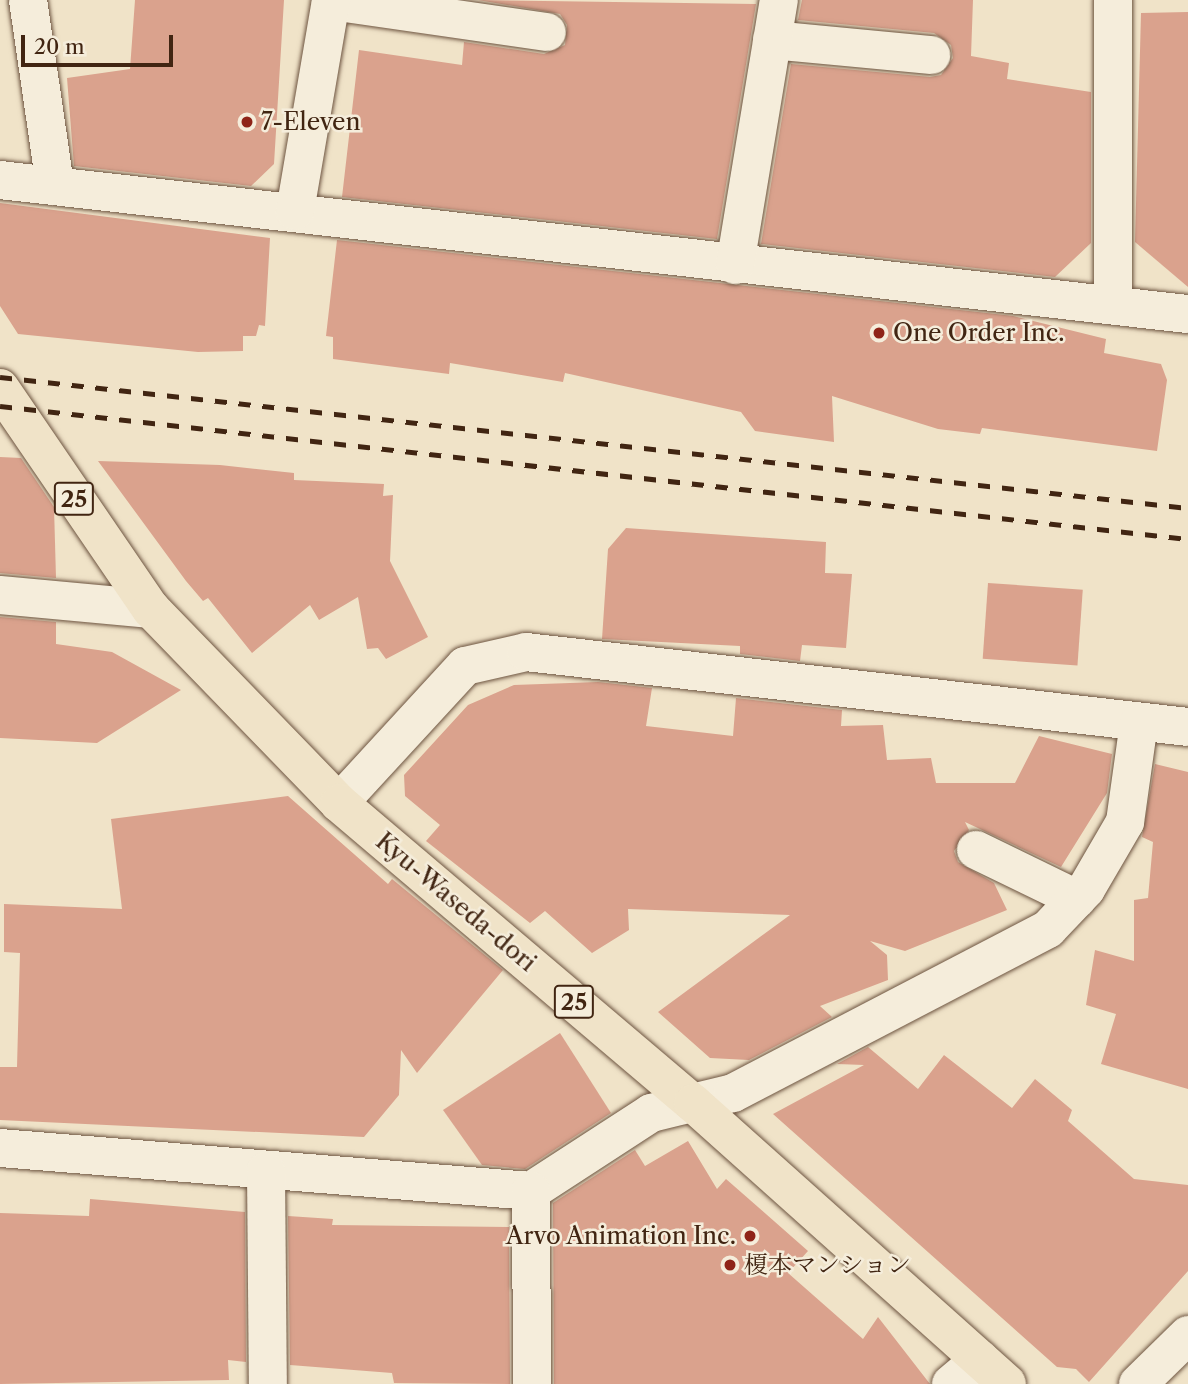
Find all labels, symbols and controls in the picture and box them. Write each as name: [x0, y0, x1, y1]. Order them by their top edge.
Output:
scale bar: [24, 21, 177, 65]
text: 20 m: [34, 34, 85, 59]
place label: 7-Eleven: [261, 108, 360, 136]
marker: 7-Eleven: [239, 114, 255, 130]
place label: One Order Inc.: [893, 319, 1065, 347]
marker: One Order Inc.: [871, 325, 887, 341]
road number: 25: [53, 480, 95, 519]
street label: Kyu-Waseda-dori: [370, 827, 542, 977]
road number: 25: [553, 982, 595, 1021]
place label: Arvo Animation Inc.: [505, 1222, 736, 1250]
marker: Arvo Animation Inc.: [742, 1228, 758, 1244]
place label: 榎本マンション: [744, 1251, 912, 1279]
marker: 榎本マンション: [722, 1257, 738, 1273]

